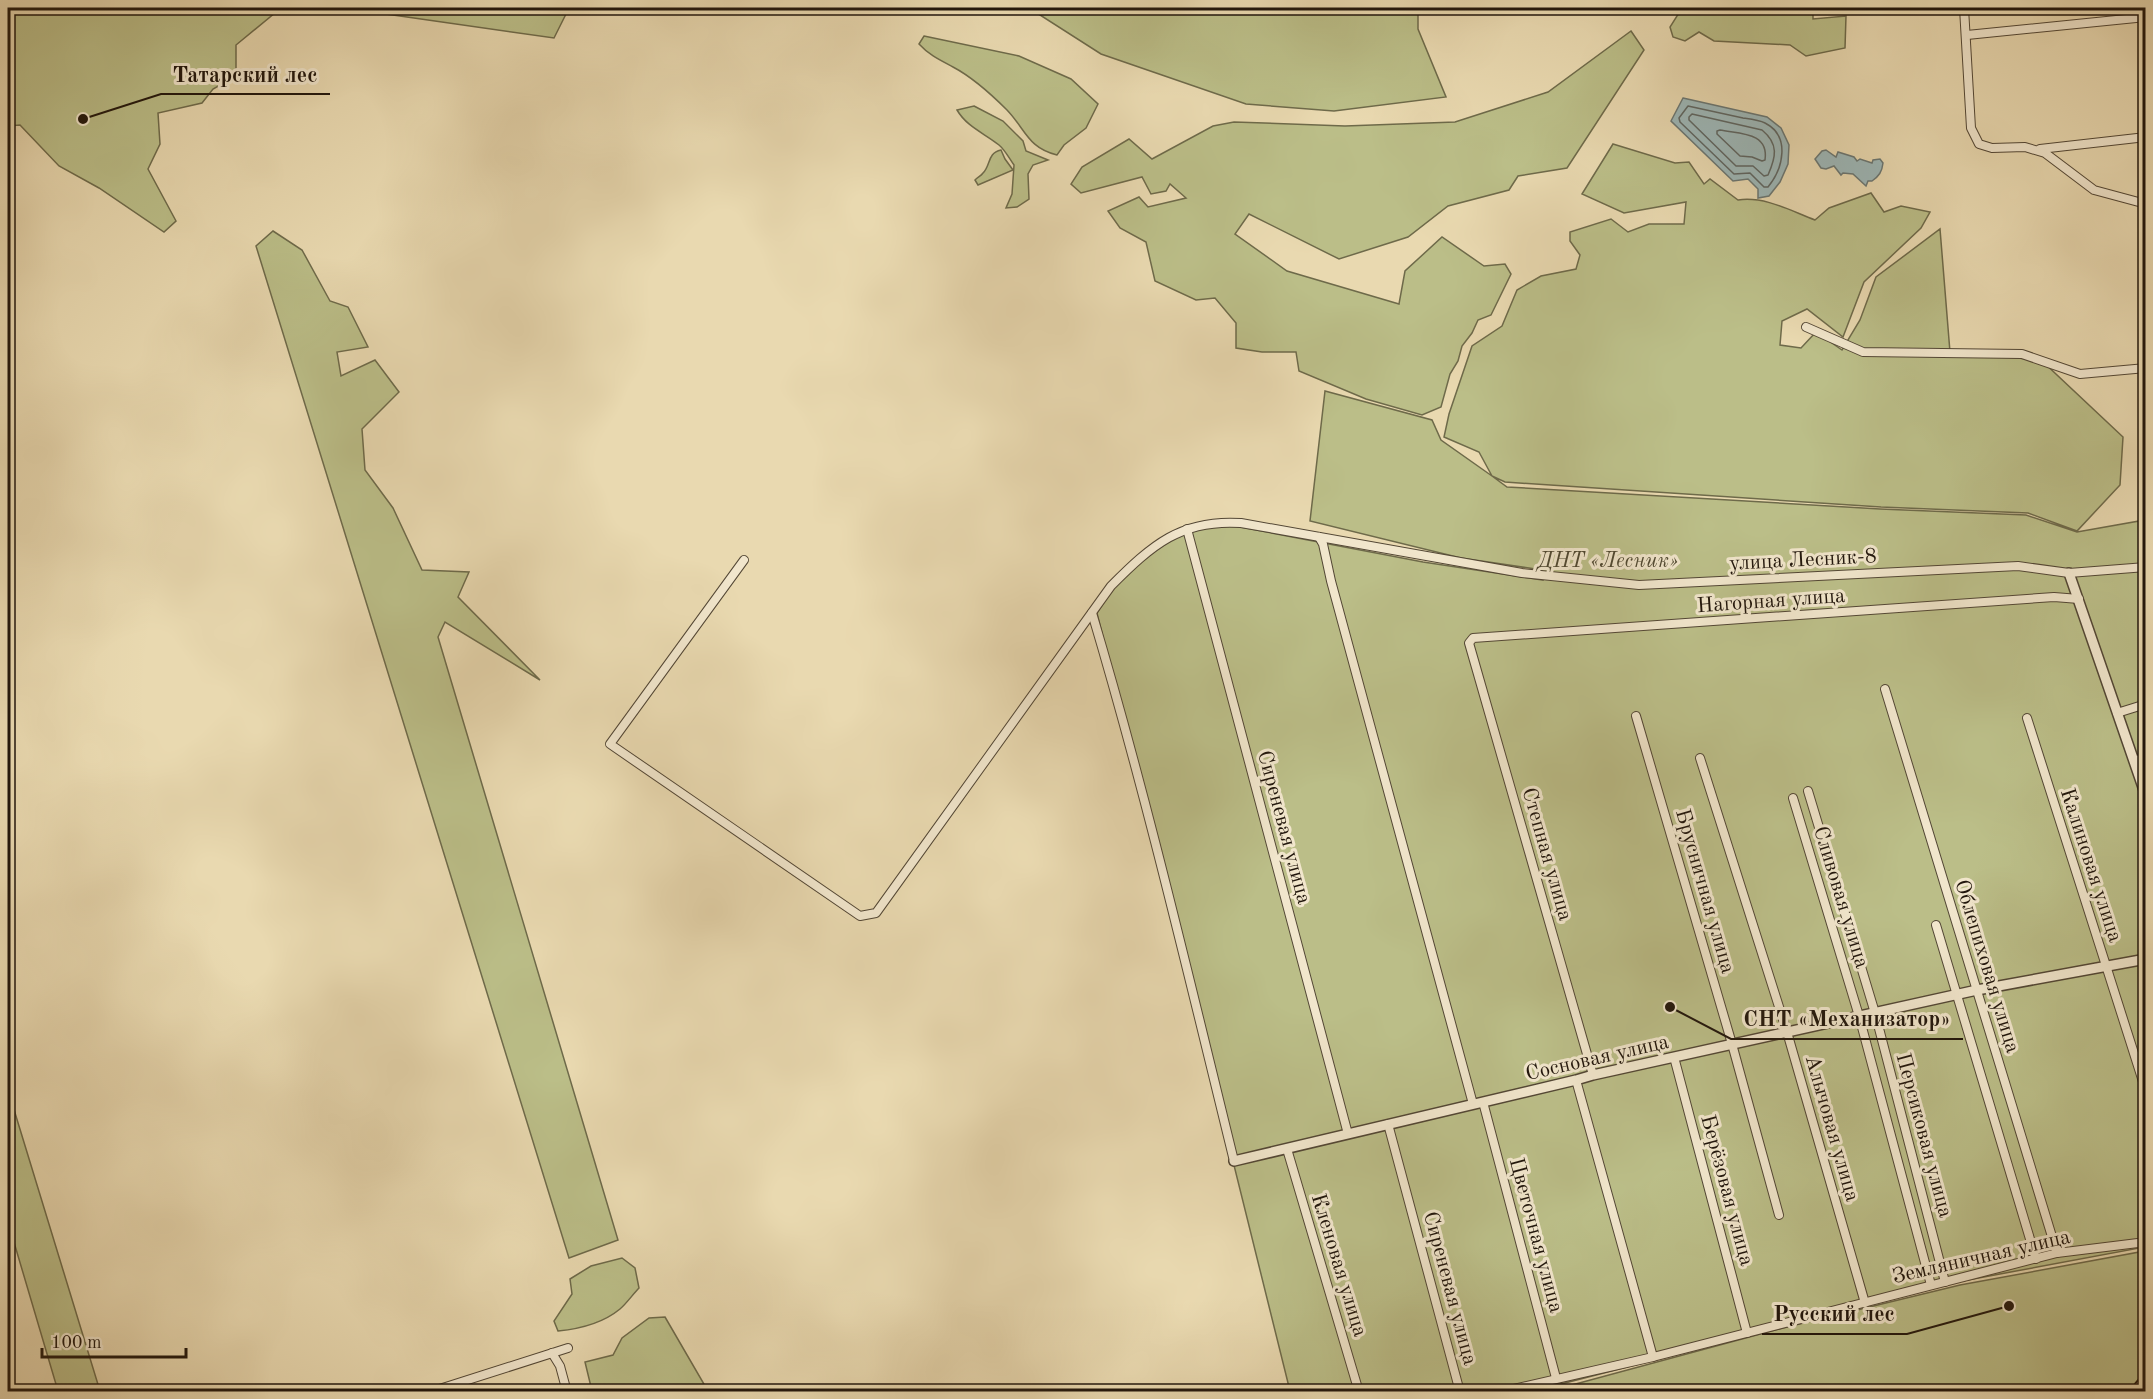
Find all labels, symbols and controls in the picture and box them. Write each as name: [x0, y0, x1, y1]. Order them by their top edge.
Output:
callout: Татарский лес: [161, 54, 330, 94]
text: Татарский лес: [173, 65, 317, 87]
street label: улица Лесник-8: [1729, 546, 1878, 575]
park label: ДНТ «Лесник»: [1535, 551, 1678, 572]
street label: Нагорная улица: [1696, 586, 1846, 617]
street label: Сиреневая улица: [1253, 748, 1314, 906]
street label: Степная улица: [1518, 785, 1576, 923]
street label: Калиновая улица: [2056, 786, 2125, 945]
street label: Брусничная улица: [1671, 807, 1738, 976]
street label: Сливовая улица: [1809, 824, 1872, 971]
street label: Облепиховая улица: [1950, 877, 2023, 1056]
callout: СНТ «Механизатор»: [1731, 999, 1963, 1039]
text: СНТ «Механизатор»: [1743, 1009, 1951, 1031]
street label: Сосновая улица: [1524, 1032, 1671, 1085]
street label: Персиковая улица: [1891, 1051, 1956, 1220]
street label: Алычовая улица: [1801, 1053, 1863, 1204]
street label: Берёзовая улица: [1696, 1113, 1757, 1268]
street label: Цветочная улица: [1505, 1156, 1566, 1315]
street label: Кленовая улица: [1307, 1191, 1370, 1339]
street label: Сиреневая улица: [1419, 1209, 1480, 1367]
street label: Земляничная улица: [1890, 1227, 2072, 1288]
callout: Русский лес: [1762, 1294, 1907, 1334]
text: Русский лес: [1773, 1304, 1895, 1326]
scale bar: [42, 1321, 186, 1359]
text: 100 m: [51, 1334, 102, 1352]

